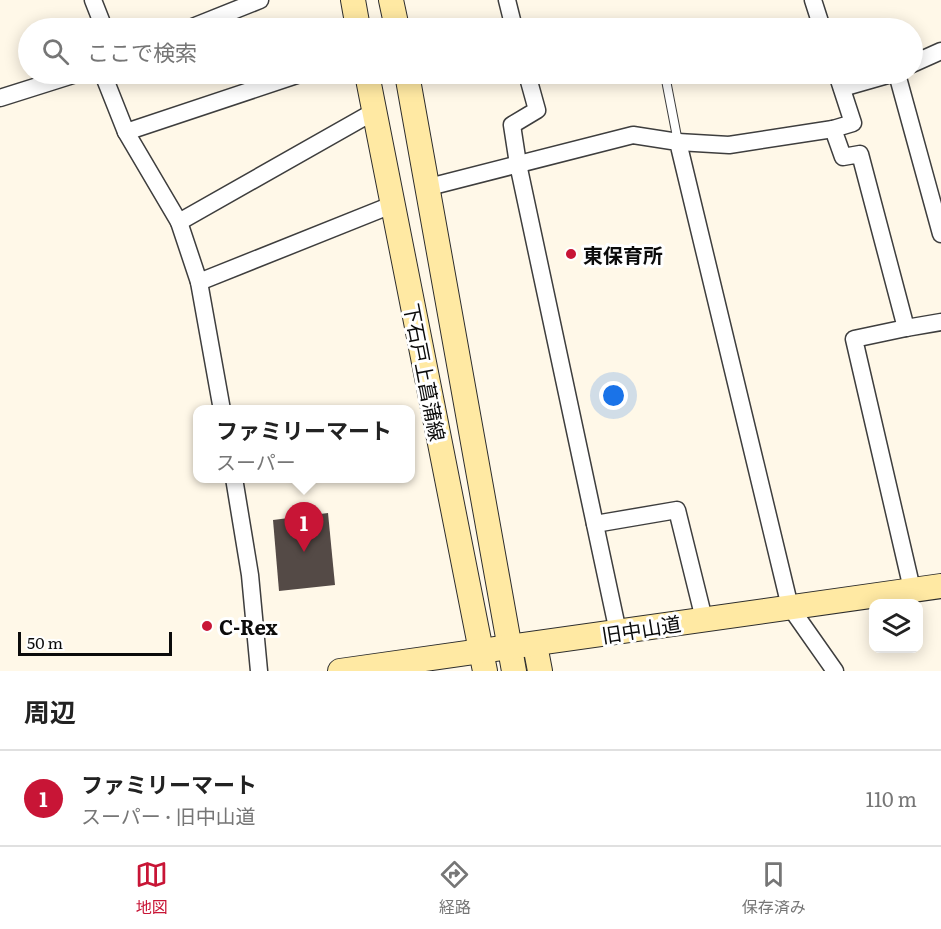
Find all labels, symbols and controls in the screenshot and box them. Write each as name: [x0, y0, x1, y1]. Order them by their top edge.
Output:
search box: [18, 18, 923, 84]
icon: search: [39, 35, 72, 68]
text: ここで検索: [87, 35, 197, 68]
place label: 東保育所: [583, 239, 663, 269]
marker: 東保育所: [564, 247, 578, 261]
street label: 下石戸上菖蒲線: [398, 300, 454, 444]
your location: [599, 381, 628, 410]
popup: [193, 405, 415, 483]
text: ファミリーマート: [216, 413, 392, 446]
text: スーパー: [216, 446, 296, 476]
pin: 1: [284, 502, 324, 552]
map controls: [869, 599, 923, 653]
button: layers: [869, 599, 923, 653]
street label: 旧中山道: [599, 607, 683, 649]
place label: C-Rex: [219, 611, 278, 641]
marker: C-Rex: [200, 619, 214, 633]
scale bar: [18, 629, 172, 656]
text: 50 m: [27, 630, 63, 654]
text: 周辺: [24, 691, 76, 730]
text: ファミリーマート: [81, 767, 257, 800]
text: 1: [39, 783, 48, 813]
text: 110 m: [866, 783, 917, 813]
text: スーパー · 旧中山道: [81, 800, 255, 830]
tab: 地図: [135, 858, 168, 918]
tab: 経路: [438, 858, 471, 918]
tab: 保存済み: [742, 858, 806, 918]

